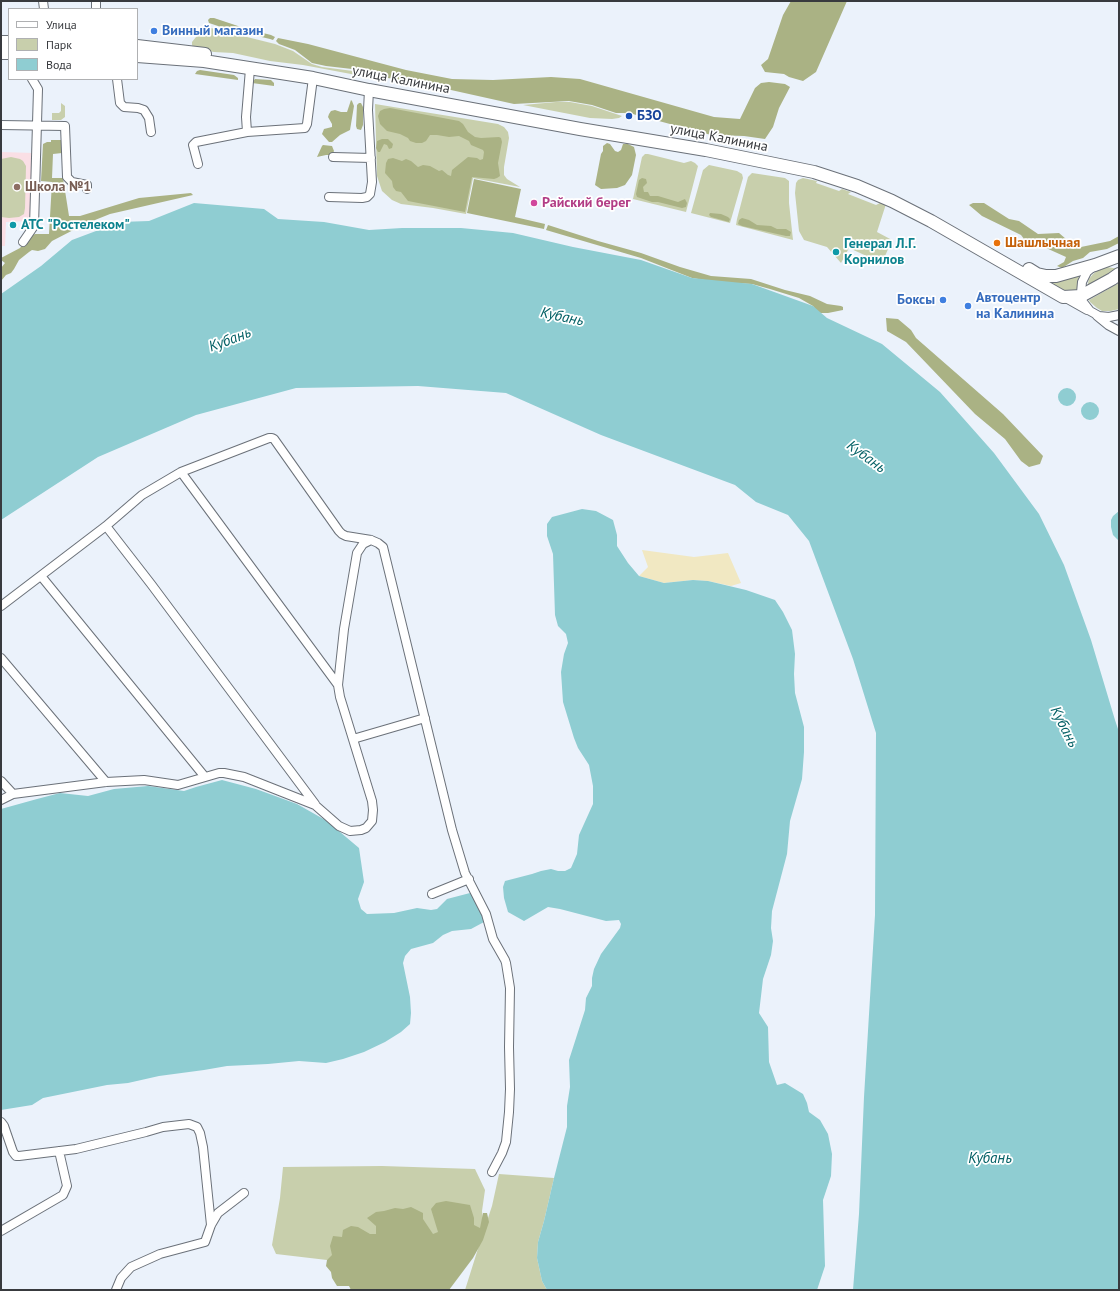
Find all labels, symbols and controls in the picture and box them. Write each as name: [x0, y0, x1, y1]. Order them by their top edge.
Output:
legend: [8, 8, 138, 80]
text: Улица: [46, 17, 77, 32]
place label: Винный магазин: [162, 23, 264, 39]
marker: Винный магазин: [149, 26, 159, 36]
text: Парк: [46, 37, 72, 52]
text: Вода: [46, 57, 72, 72]
street label: улица Калинина: [351, 62, 451, 98]
place label: БЗО: [637, 108, 662, 124]
marker: БЗО: [624, 111, 634, 121]
street label: улица Калинина: [669, 120, 769, 156]
place label: Школа №1: [25, 179, 91, 195]
marker: Школа №1: [12, 182, 22, 192]
place label: Райский берег: [542, 195, 631, 211]
marker: Райский берег: [529, 198, 539, 208]
place label: АТС "Ростелеком": [21, 217, 130, 233]
marker: АТС "Ростелеком": [8, 220, 18, 230]
place label: Шашлычная: [1005, 235, 1080, 251]
place label: Генерал Л.Г. Корнилов: [844, 236, 916, 268]
marker: Шашлычная: [992, 238, 1002, 248]
marker: Генерал Л.Г. Корнилов: [831, 247, 841, 257]
place label: Автоцентр на Калинина: [976, 290, 1054, 322]
place label: Боксы: [897, 292, 935, 308]
marker: Боксы: [938, 295, 948, 305]
marker: Автоцентр на Калинина: [963, 301, 973, 311]
water label: Кубань: [539, 304, 585, 330]
water label: Кубань: [206, 324, 254, 356]
water label: Кубань: [843, 437, 889, 477]
water label: Кубань: [1046, 703, 1082, 751]
water label: Кубань: [968, 1150, 1012, 1168]

